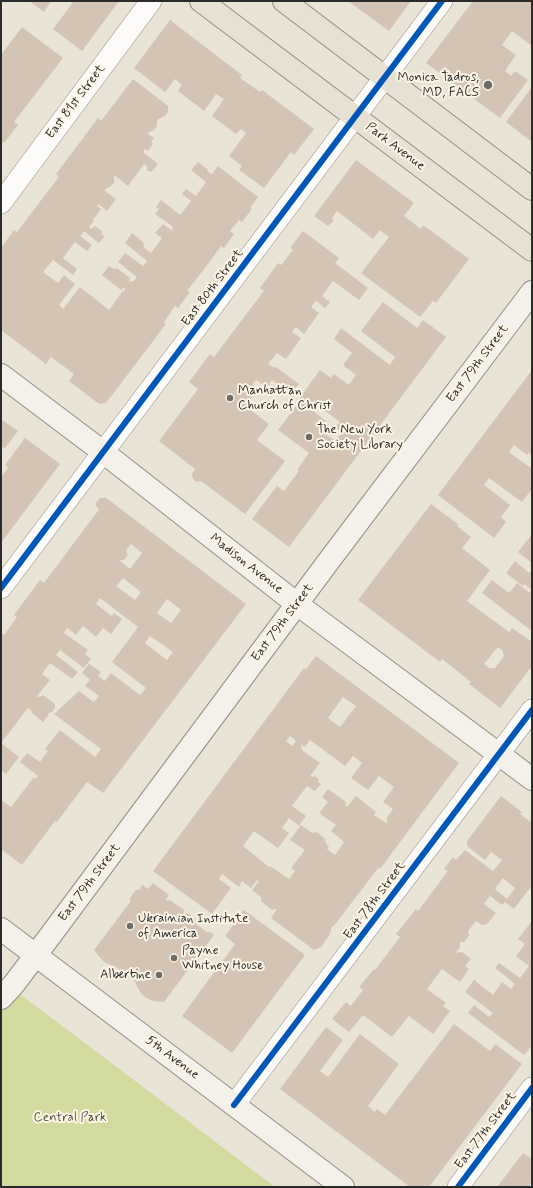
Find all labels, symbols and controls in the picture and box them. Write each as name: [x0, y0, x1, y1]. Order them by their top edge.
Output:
street label: East 81st Street: [43, 62, 109, 142]
place label: Monica Tadros, MD, FACS: [397, 70, 479, 101]
marker: Monica Tadros, MD, FACS: [482, 79, 494, 91]
street label: Park Avenue: [362, 120, 428, 174]
street label: East 80th Street: [179, 246, 247, 330]
street label: East 79th Street: [444, 322, 512, 406]
place label: Manhattan Church of Christ: [238, 383, 331, 414]
marker: Manhattan Church of Christ: [225, 393, 235, 403]
place label: The New York Society Library: [317, 422, 403, 453]
marker: The New York Society Library: [304, 432, 314, 442]
street label: Madison Avenue: [206, 531, 286, 597]
street label: East 79th Street: [249, 581, 317, 665]
street label: East 79th Street: [56, 841, 124, 925]
street label: East 78th Street: [341, 859, 409, 943]
place label: Ukrainian Institute of America: [138, 911, 248, 942]
marker: Ukrainian Institute of America: [125, 921, 135, 931]
place label: Payne Whitney House: [182, 943, 263, 974]
marker: Payne Whitney House: [169, 953, 179, 963]
place label: Albertine: [100, 967, 151, 983]
marker: Albertine: [154, 970, 164, 980]
street label: 5th Avenue: [142, 1033, 202, 1083]
street label: East 77th Street: [452, 1089, 520, 1173]
park label: Central Park: [34, 1110, 106, 1126]

